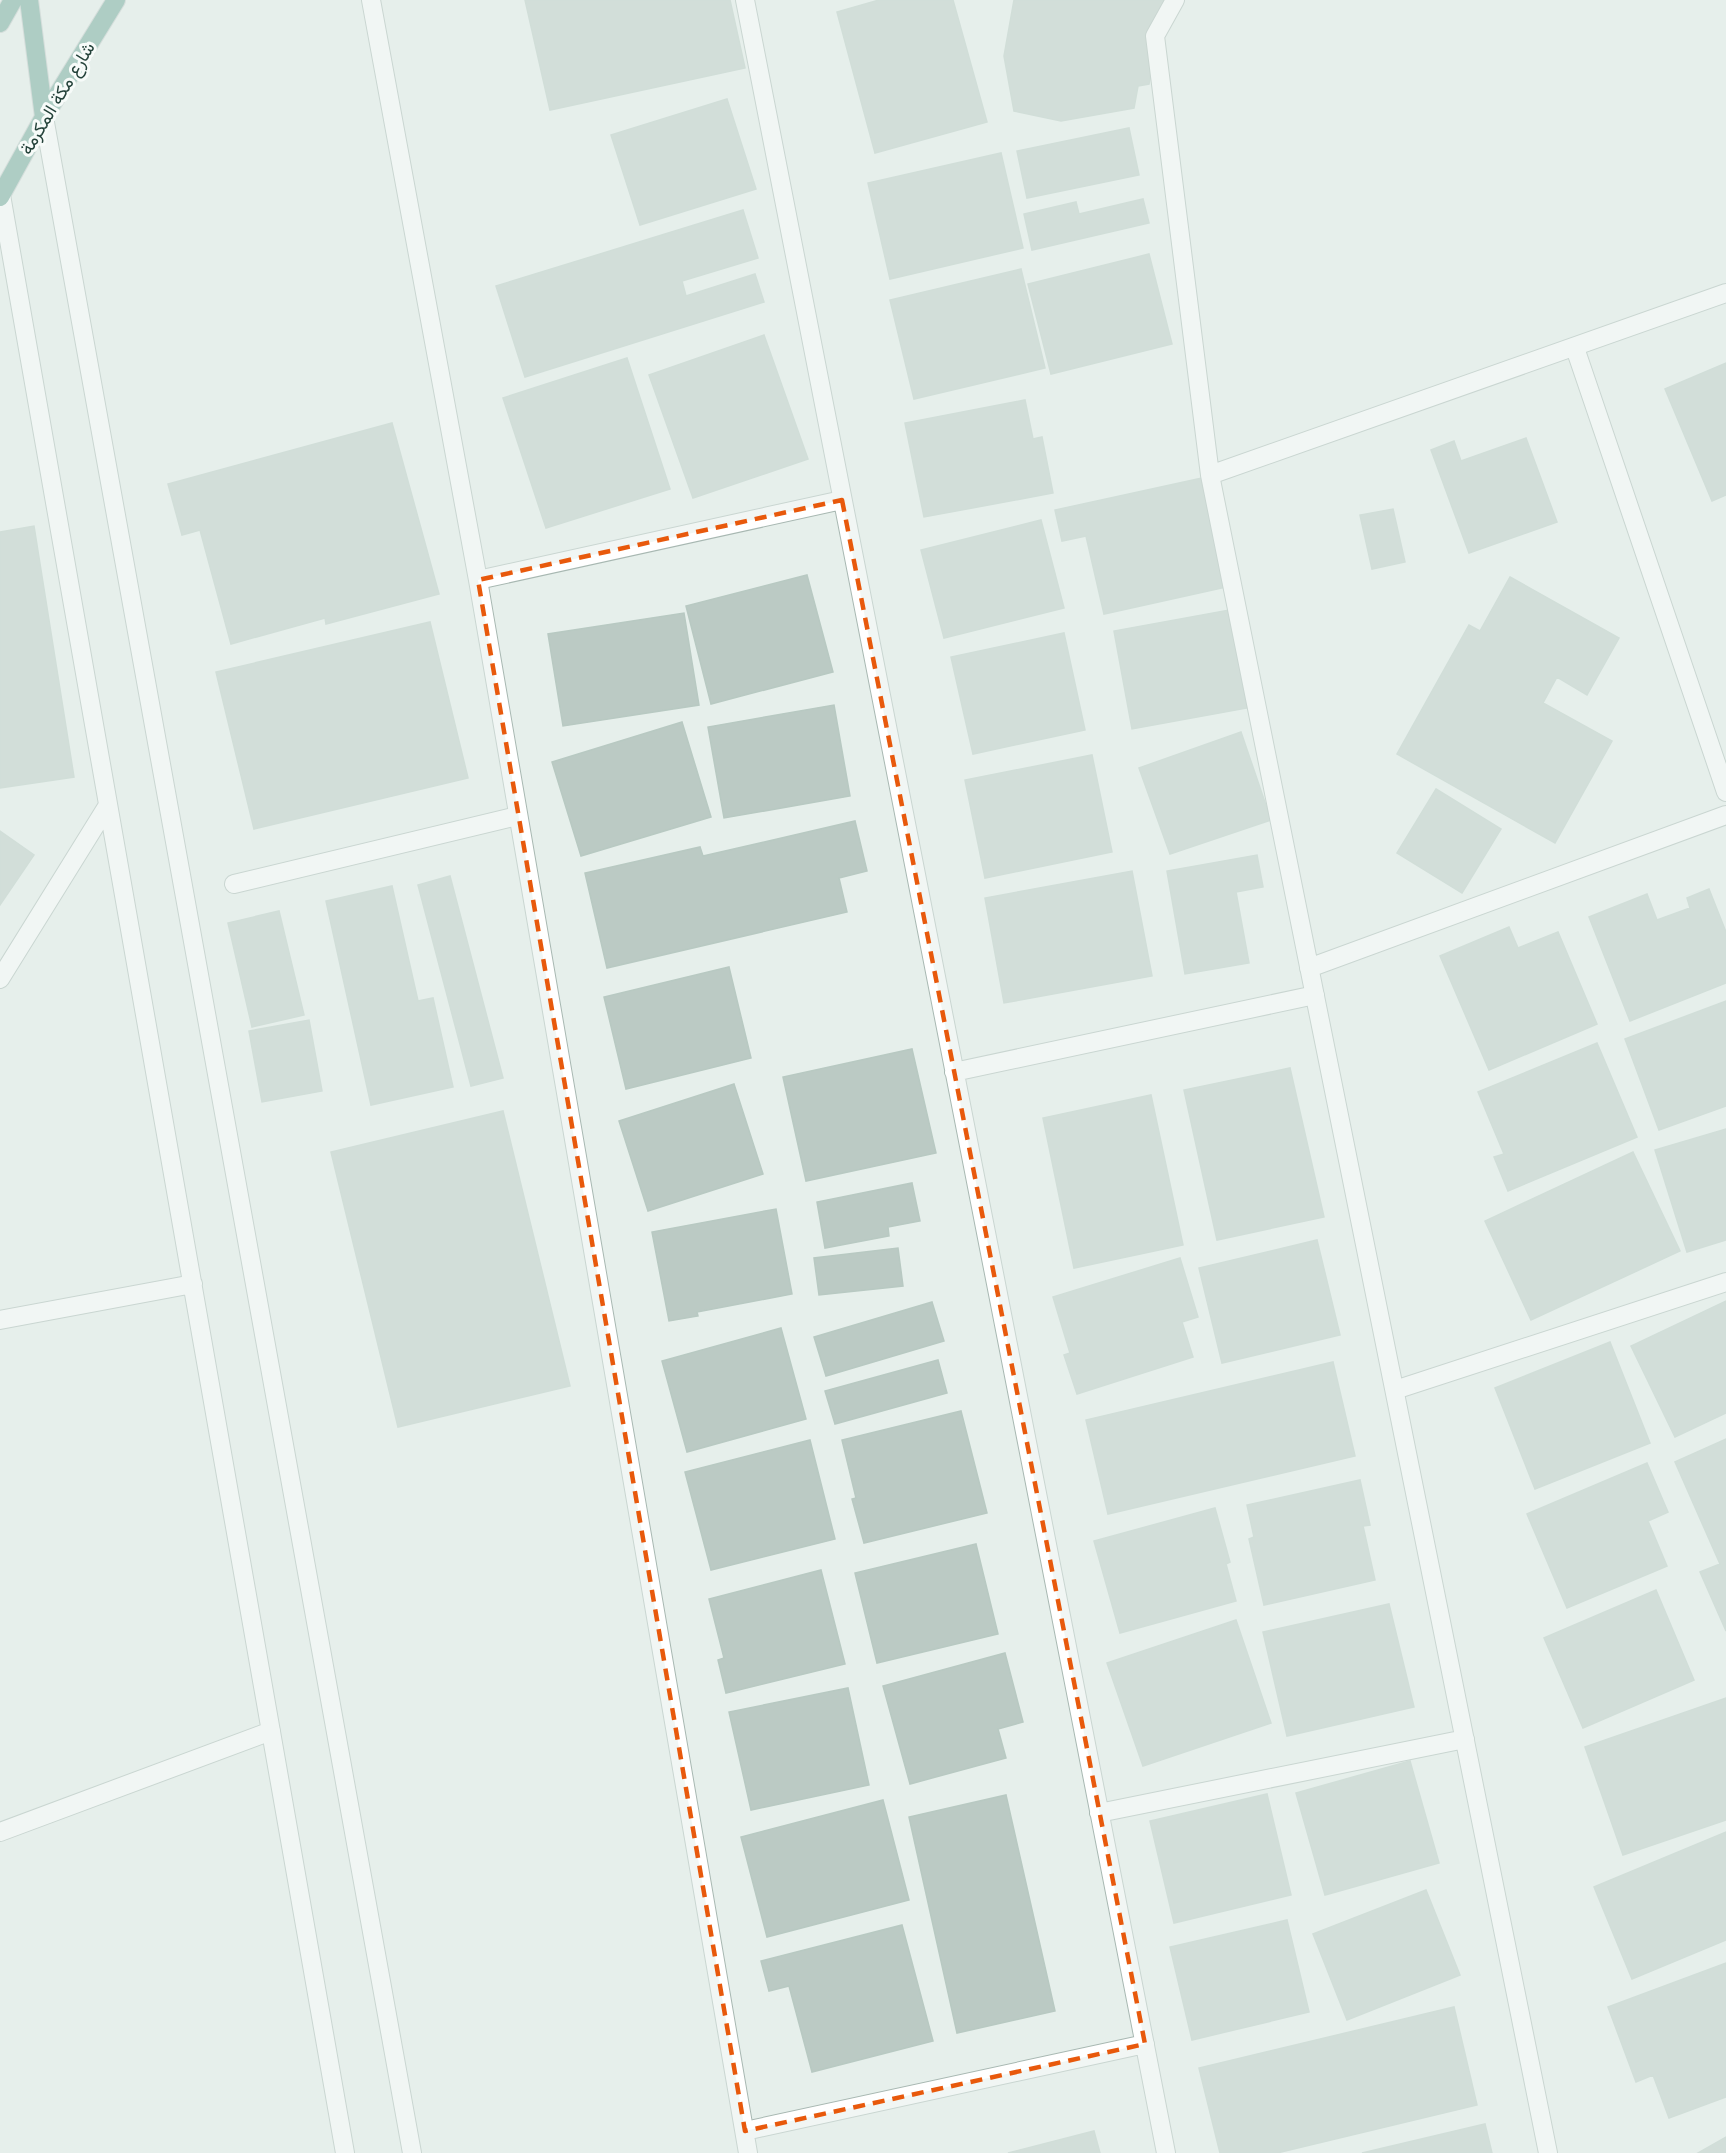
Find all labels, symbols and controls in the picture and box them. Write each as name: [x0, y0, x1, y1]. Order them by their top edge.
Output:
street label: شارع مكة المكرمة: [14, 37, 100, 159]

